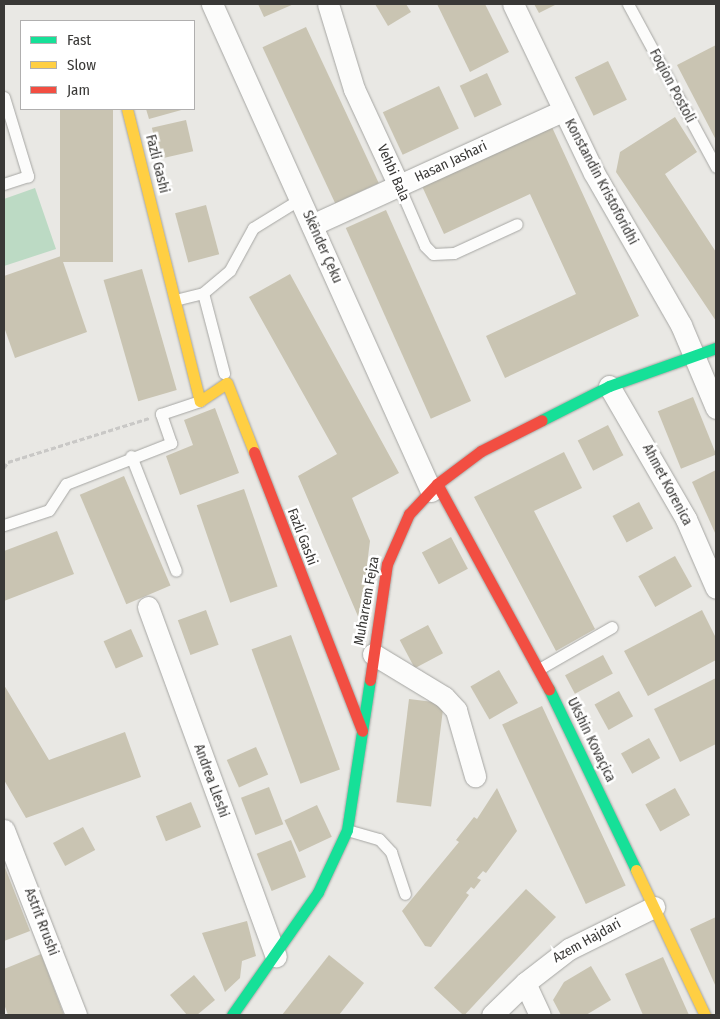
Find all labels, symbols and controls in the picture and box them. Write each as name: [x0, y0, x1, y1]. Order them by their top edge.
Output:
legend: [20, 20, 195, 110]
text: Fast: [67, 31, 91, 49]
street label: Foqion Postoli: [646, 46, 698, 126]
text: Slow: [67, 56, 96, 74]
text: Jam: [67, 81, 90, 99]
street label: Konstandin Kristoforidhi: [561, 116, 641, 248]
street label: Fazli Gashi: [142, 133, 172, 195]
street label: Hasan Jashari: [412, 138, 490, 186]
street label: Vehbi Bala: [373, 142, 413, 204]
street label: Skënder Çeku: [299, 208, 345, 286]
street label: Ahmet Korenica: [638, 441, 696, 529]
street label: Fazli Gashi: [283, 506, 321, 568]
street label: Muharrem Fejza: [351, 555, 383, 647]
street label: Ukshin Kovaçica: [563, 695, 619, 785]
street label: Andrea Lleshi: [190, 742, 232, 820]
street label: Astrit Rrushi: [20, 886, 62, 958]
street label: Azem Hajdari: [550, 915, 624, 967]

